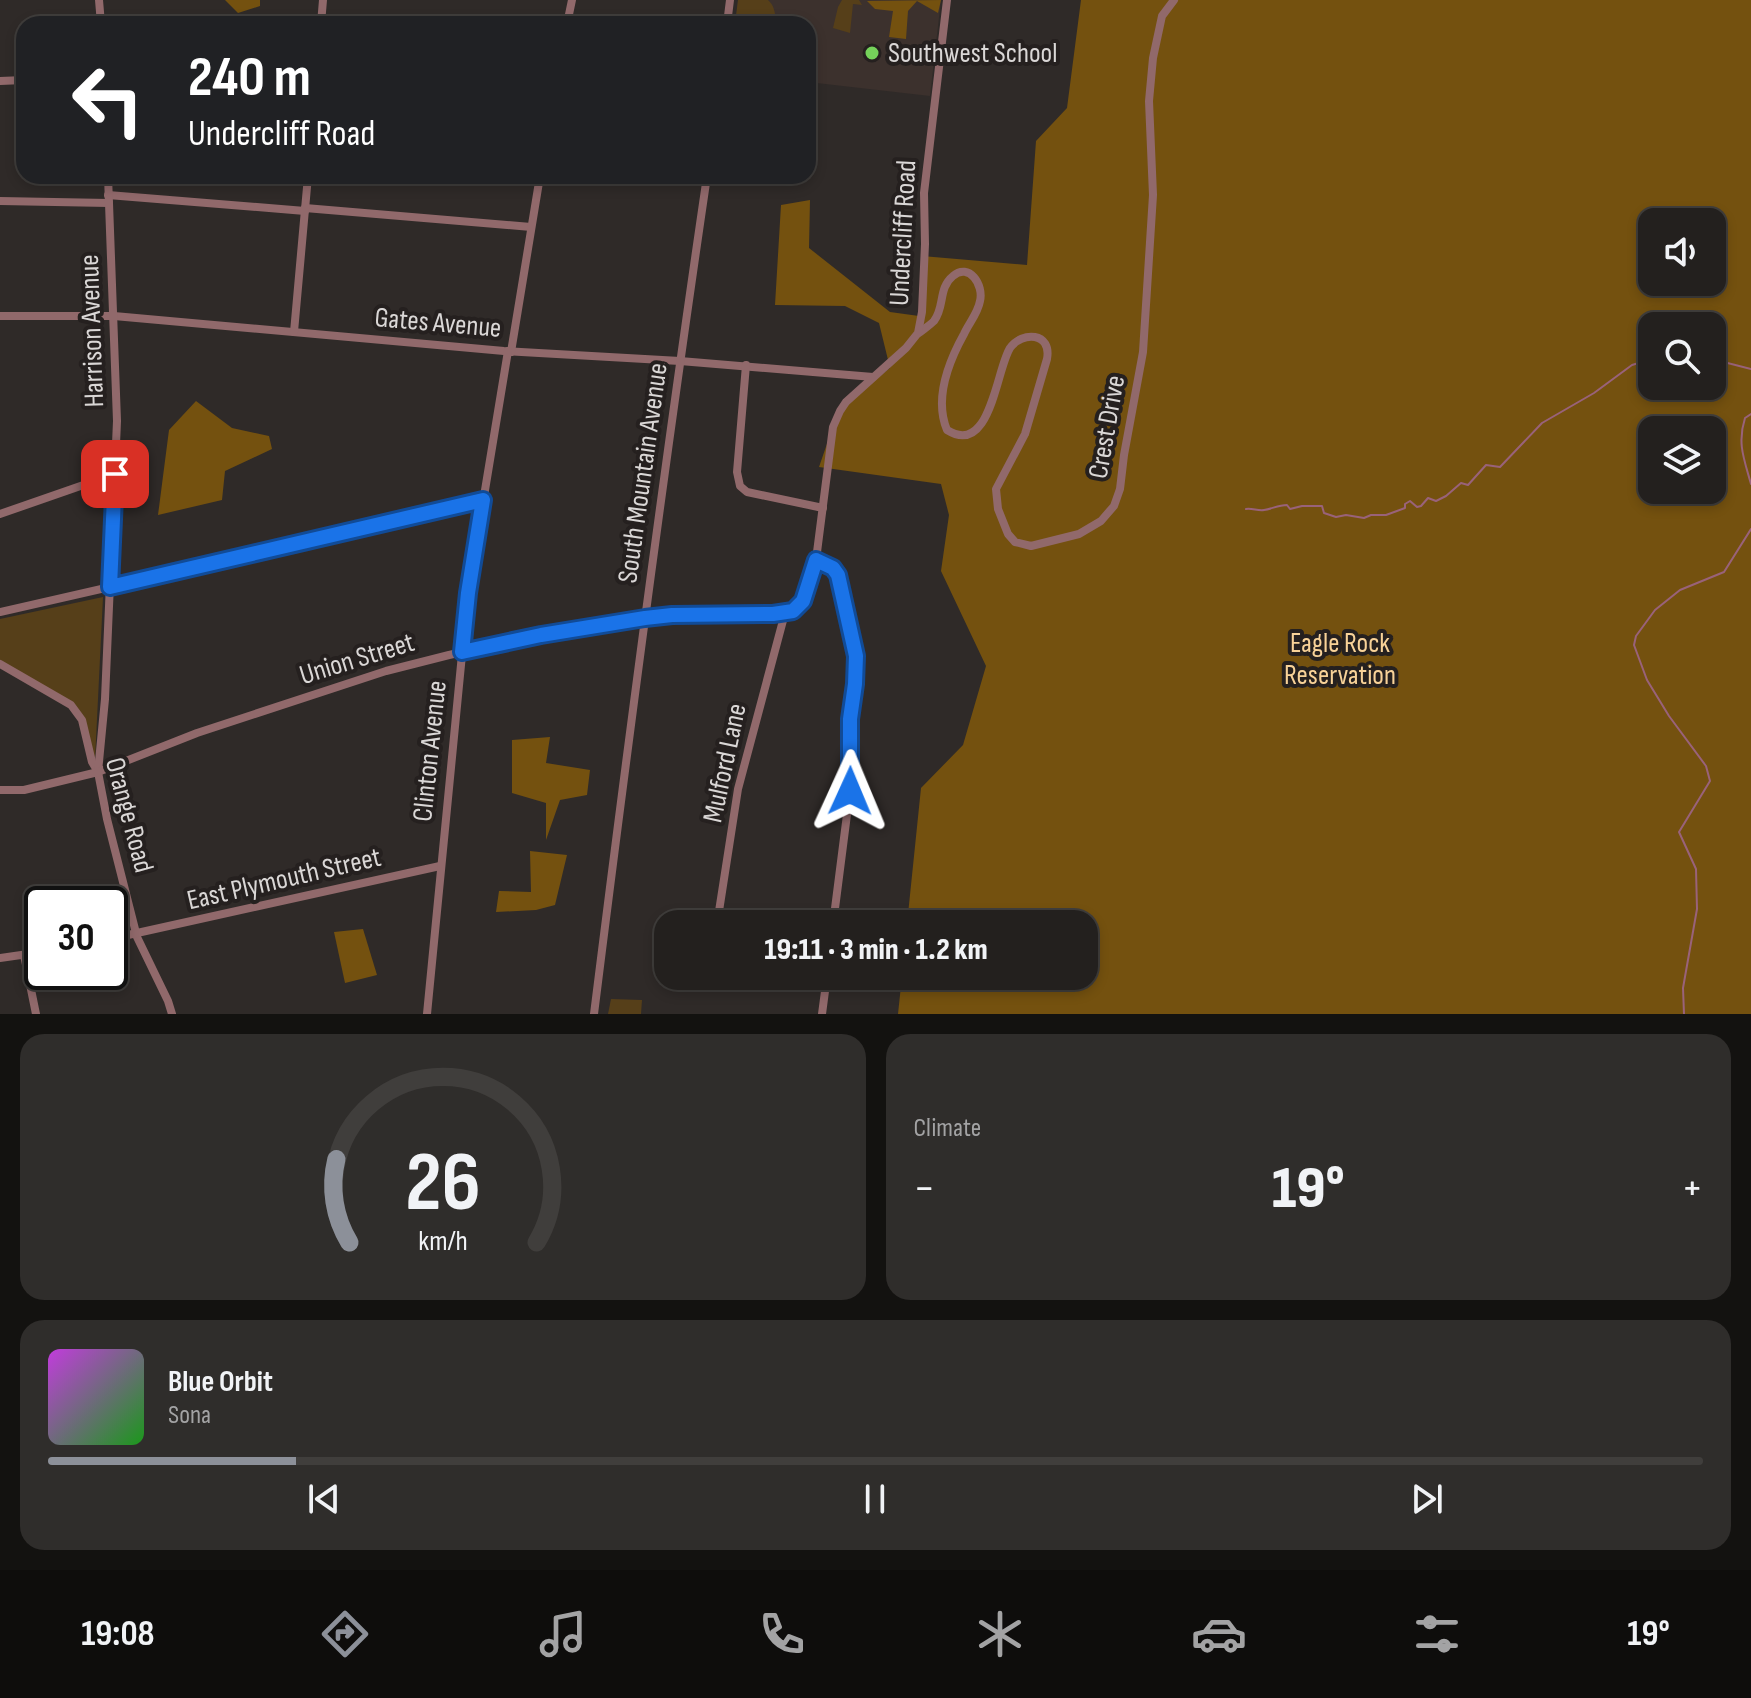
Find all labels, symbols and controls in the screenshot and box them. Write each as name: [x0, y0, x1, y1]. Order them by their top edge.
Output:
place label: Southwest School: [888, 37, 1057, 70]
marker: Southwest School: [863, 44, 881, 62]
text: 240 m: [188, 45, 311, 112]
icon: left: [56, 48, 160, 152]
text: Undercliff Road: [188, 113, 375, 156]
street label: Undercliff Road: [883, 159, 923, 307]
map controls: [1638, 208, 1726, 504]
button: sound: [1638, 208, 1726, 296]
street label: Harrison Avenue: [73, 254, 111, 408]
street label: Gates Avenue: [373, 301, 503, 345]
button: search: [1638, 312, 1726, 400]
street label: South Mountain Avenue: [611, 361, 675, 585]
street label: Crest Drive: [1082, 373, 1132, 481]
button: layers: [1638, 416, 1726, 504]
pin: [81, 440, 149, 508]
icon: arrive: [93, 452, 137, 496]
street label: Union Street: [296, 626, 418, 692]
park label: Eagle Rock Reservation: [1284, 627, 1396, 692]
street label: Clinton Avenue: [406, 679, 454, 823]
street label: Mulford Lane: [696, 701, 754, 825]
position arrow: [808, 749, 892, 833]
street label: Orange Road: [98, 754, 160, 876]
street label: East Plymouth Street: [184, 841, 384, 917]
speed limit sign: 30: [24, 886, 128, 990]
text: 19:11 · 3 min · 1.2 km: [764, 932, 988, 968]
text: Climate: [914, 1113, 981, 1144]
text: 26: [405, 1134, 481, 1234]
text: 19°: [1272, 1153, 1345, 1225]
text: −: [914, 1162, 935, 1215]
text: +: [1681, 1162, 1703, 1215]
text: km/h: [418, 1224, 467, 1259]
text: Blue Orbit: [168, 1364, 273, 1400]
text: Sona: [168, 1400, 211, 1431]
icon: previous: [302, 1477, 346, 1521]
icon: pause: [853, 1477, 897, 1521]
icon: next: [1405, 1477, 1449, 1521]
icon: directions: [317, 1606, 373, 1662]
icon: music: [535, 1606, 591, 1662]
icon: phone: [754, 1606, 810, 1662]
icon: climate: [972, 1606, 1028, 1662]
icon: car: [1191, 1606, 1247, 1662]
icon: filters: [1409, 1606, 1465, 1662]
text: 19:08: [81, 1613, 155, 1656]
text: 19°: [1627, 1613, 1670, 1656]

